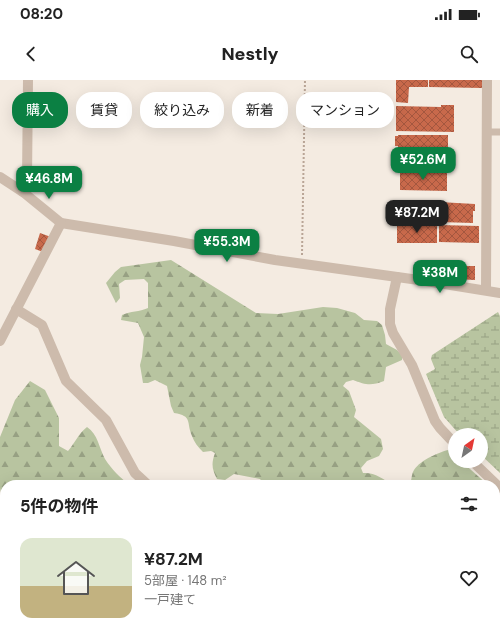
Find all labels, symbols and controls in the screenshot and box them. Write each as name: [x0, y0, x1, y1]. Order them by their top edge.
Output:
text: 08:20: [20, 4, 63, 24]
text: Nestly: [221, 42, 279, 66]
icon: back: [20, 43, 42, 65]
icon: search: [458, 43, 480, 65]
chip: 購入: [12, 92, 68, 128]
chip: 賃貸: [76, 92, 132, 128]
chip: 絞り込み: [140, 92, 224, 128]
chip: 新着: [232, 92, 288, 128]
chip: マンション: [296, 92, 394, 128]
pin: ¥52.6M: [390, 147, 456, 181]
text: ¥52.6M: [400, 151, 446, 168]
pin: ¥46.8M: [16, 166, 82, 200]
text: ¥46.8M: [25, 170, 73, 187]
pin: ¥87.2M: [384, 200, 450, 234]
text: ¥87.2M: [394, 204, 440, 221]
pin: ¥55.3M: [194, 229, 260, 263]
text: ¥55.3M: [203, 233, 251, 250]
pin: ¥38M: [416, 260, 464, 294]
text: ¥38M: [422, 264, 458, 281]
north arrow: [448, 428, 488, 468]
map controls: [448, 428, 488, 468]
icon: filters: [458, 493, 480, 515]
text: 5件の物件: [20, 495, 99, 517]
text: ¥87.2M: [144, 548, 203, 570]
icon: home: [52, 554, 100, 602]
icon: heart: [458, 567, 480, 589]
text: 5部屋 · 148 m²: [144, 572, 227, 589]
text: 一戸建て: [144, 591, 196, 608]

